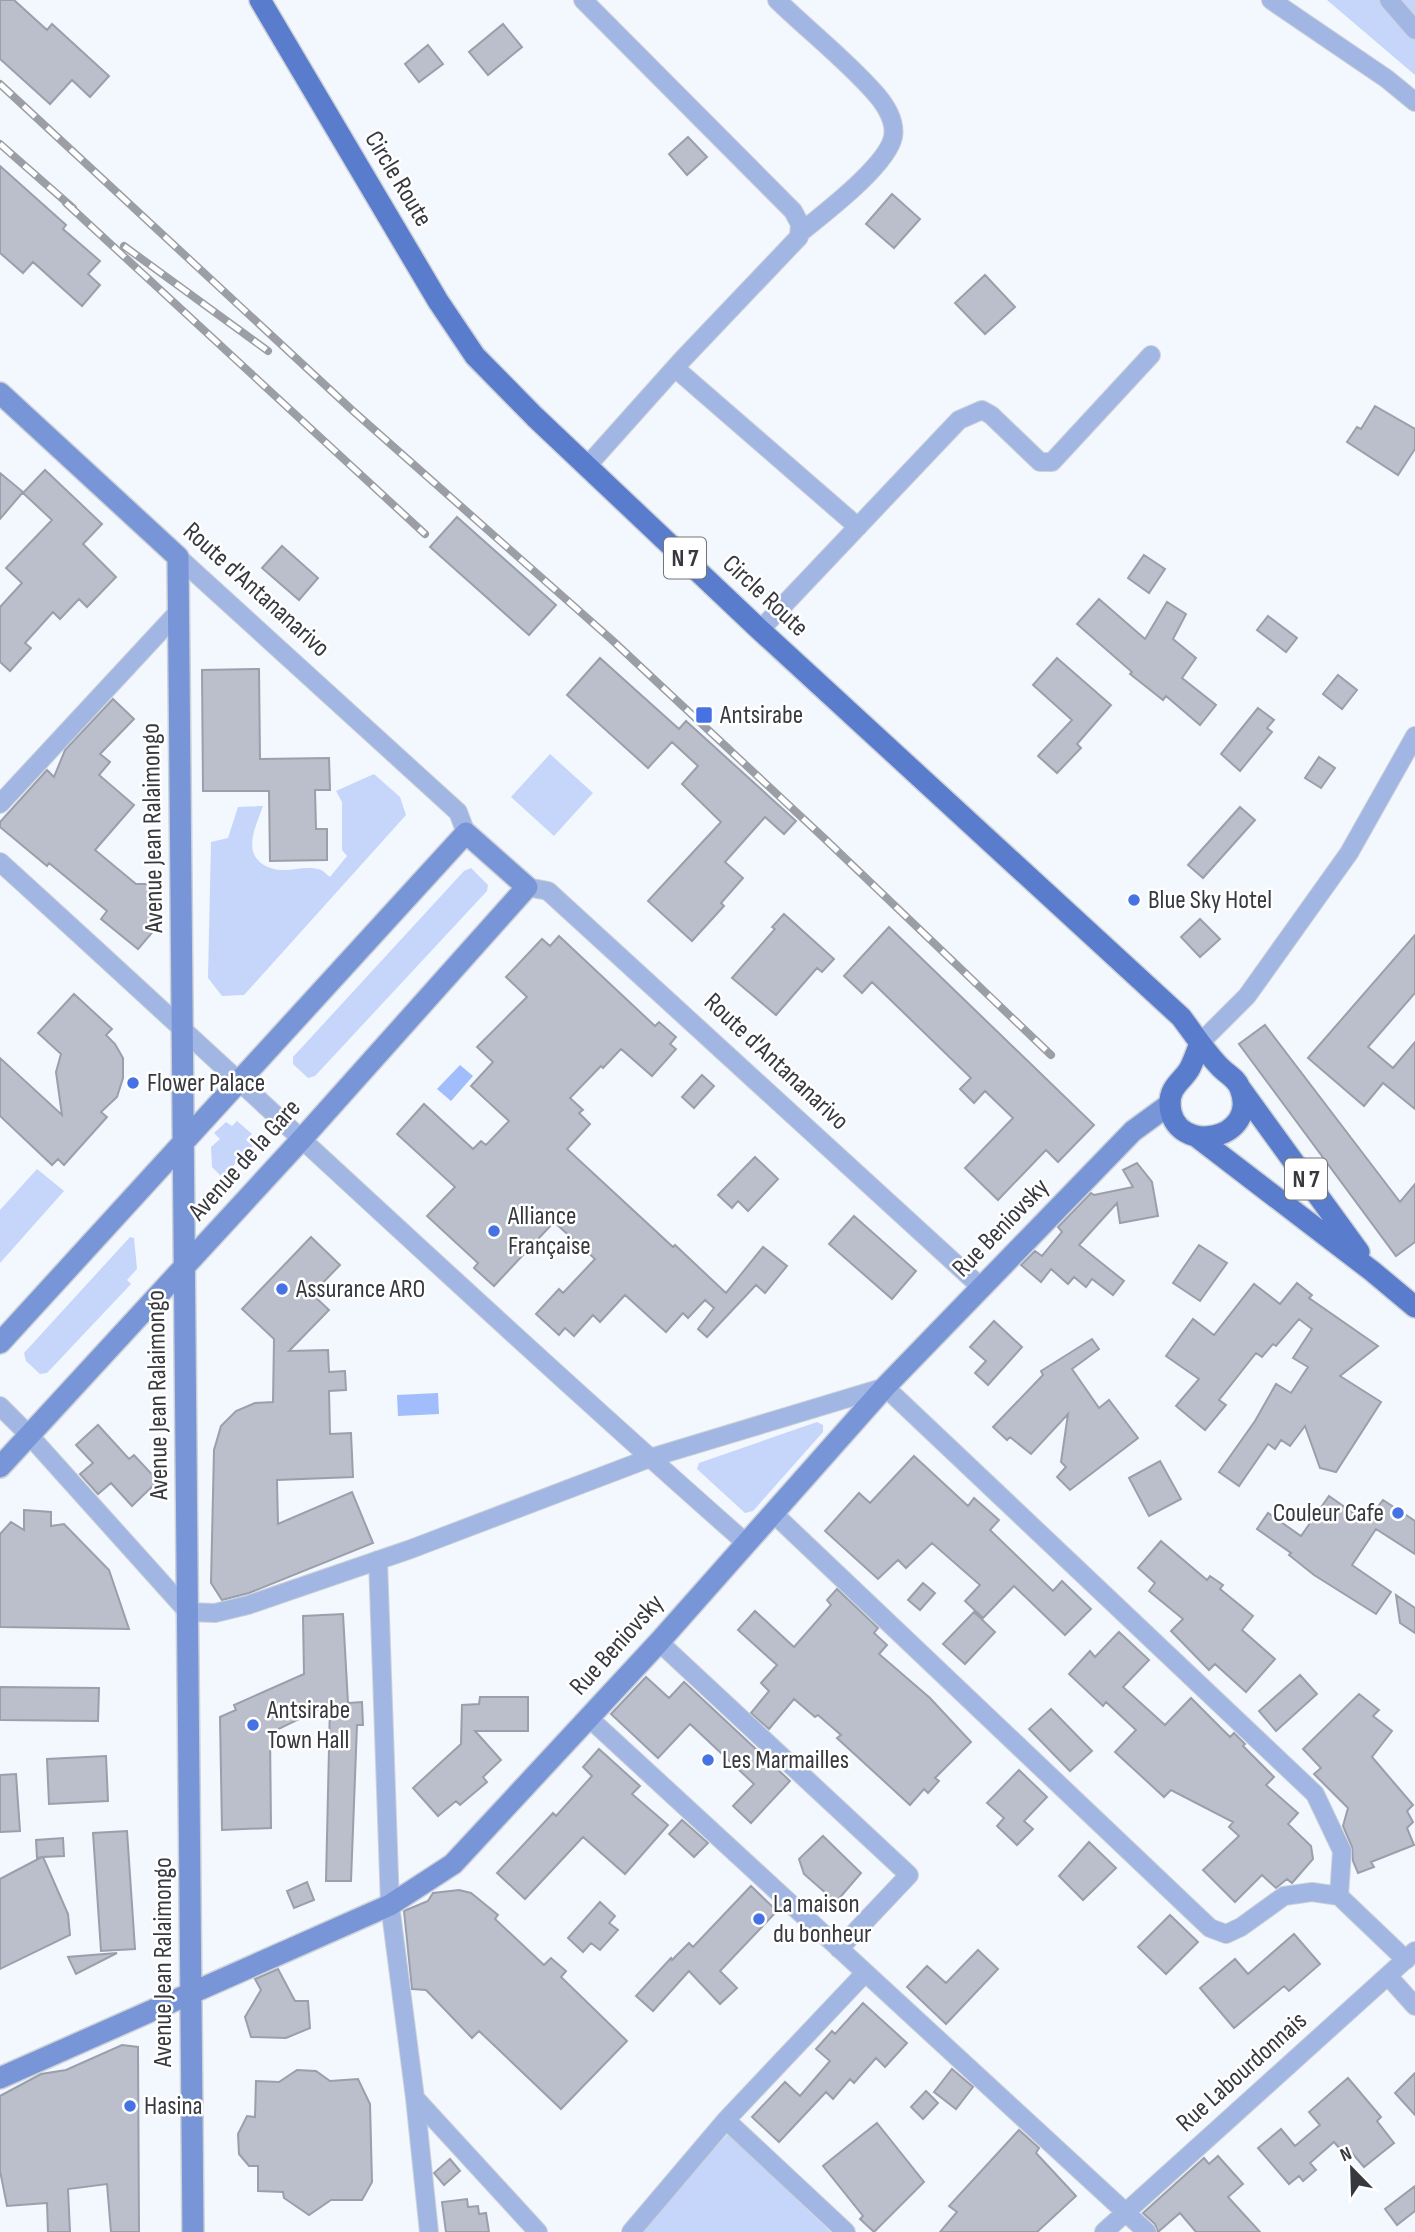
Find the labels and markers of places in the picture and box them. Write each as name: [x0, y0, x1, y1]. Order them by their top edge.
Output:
place label: Antsirabe: [719, 700, 803, 731]
marker: Antsirabe: [694, 705, 714, 725]
place label: Blue Sky Hotel: [1148, 885, 1272, 916]
marker: Blue Sky Hotel: [1126, 892, 1142, 908]
place label: Flower Palace: [147, 1068, 265, 1099]
marker: Flower Palace: [125, 1075, 141, 1091]
place label: Alliance Française: [507, 1201, 591, 1262]
marker: Alliance Française: [486, 1223, 502, 1239]
place label: Assurance ARO: [295, 1274, 425, 1305]
marker: Assurance ARO: [274, 1281, 290, 1297]
place label: Couleur Cafe: [1273, 1498, 1384, 1529]
marker: Couleur Cafe: [1390, 1505, 1406, 1521]
place label: Antsirabe Town Hall: [266, 1695, 350, 1756]
marker: Antsirabe Town Hall: [245, 1717, 261, 1733]
place label: Les Marmailles: [722, 1745, 849, 1776]
marker: Les Marmailles: [700, 1752, 716, 1768]
place label: La maison du bonheur: [773, 1889, 872, 1950]
marker: La maison du bonheur: [751, 1911, 767, 1927]
place label: Hasina: [144, 2091, 203, 2122]
marker: Hasina: [122, 2098, 138, 2114]

